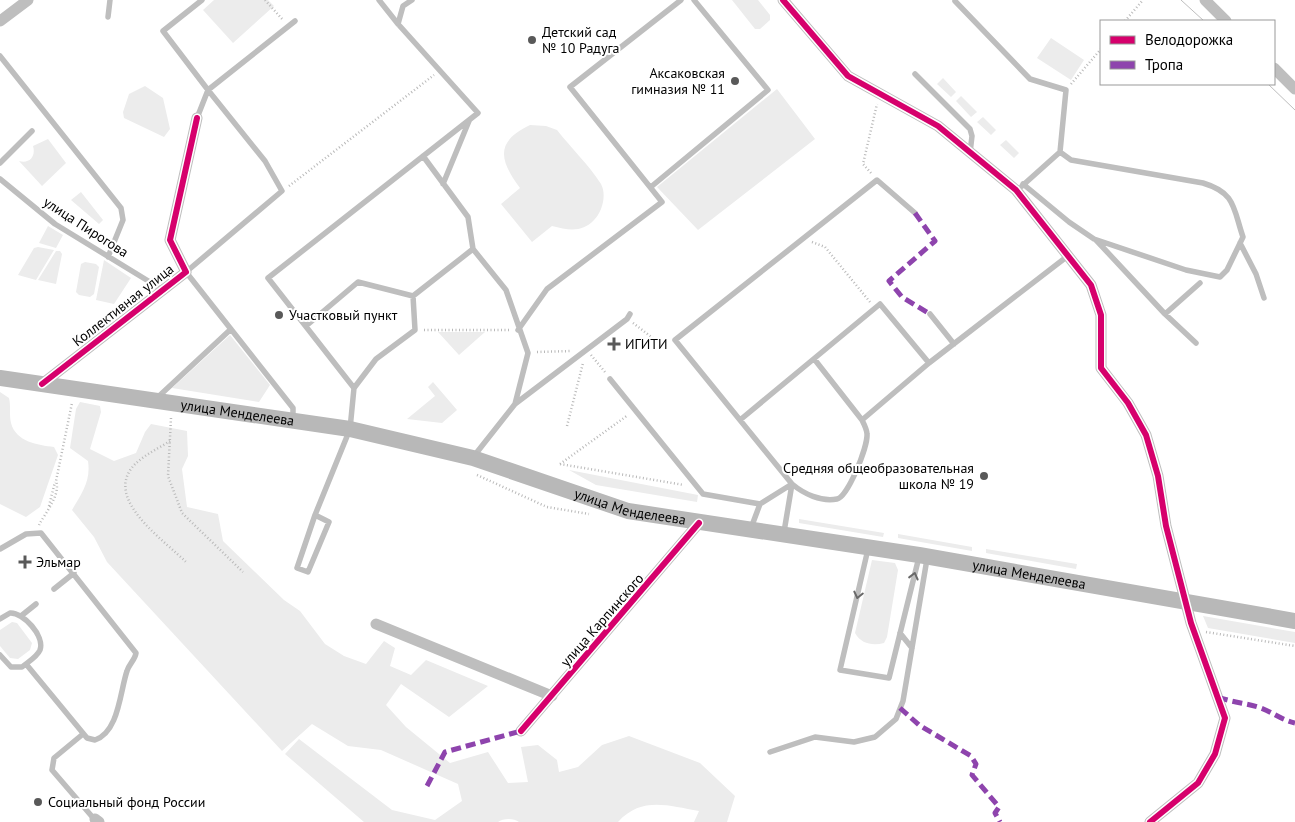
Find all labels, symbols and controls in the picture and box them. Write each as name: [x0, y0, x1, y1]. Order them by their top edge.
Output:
legend: [1100, 20, 1275, 85]
place label: Детский сад № 10 Радуга: [542, 23, 620, 57]
text: Велодорожка: [1145, 30, 1233, 49]
marker: Детский сад № 10 Радуга: [526, 34, 538, 46]
text: Тропа: [1145, 55, 1183, 74]
place label: Аксаковская гимназия № 11: [631, 64, 725, 98]
marker: Аксаковская гимназия № 11: [729, 75, 741, 87]
street label: улица Пирогова: [40, 193, 132, 261]
street label: Коллективная улица: [69, 260, 177, 350]
place label: Участковый пункт: [289, 306, 398, 324]
marker: Участковый пункт: [273, 309, 285, 321]
place label: ИГИТИ: [625, 335, 668, 353]
marker: ИГИТИ: [607, 337, 621, 351]
street label: улица Менделеева: [179, 395, 296, 430]
place label: Средняя общеобразовательная школа № 19: [783, 459, 974, 493]
marker: Средняя общеобразовательная школа № 19: [978, 470, 990, 482]
street label: улица Менделеева: [572, 484, 687, 529]
place label: Эльмар: [36, 553, 81, 571]
marker: Эльмар: [18, 555, 32, 569]
street label: улица Менделеева: [971, 556, 1087, 593]
street label: улица Карпинского: [557, 570, 647, 670]
one-way arrow: [908, 571, 919, 580]
one-way arrow: [853, 590, 863, 598]
place label: Социальный фонд России: [48, 793, 205, 811]
marker: Социальный фонд России: [32, 796, 44, 808]

